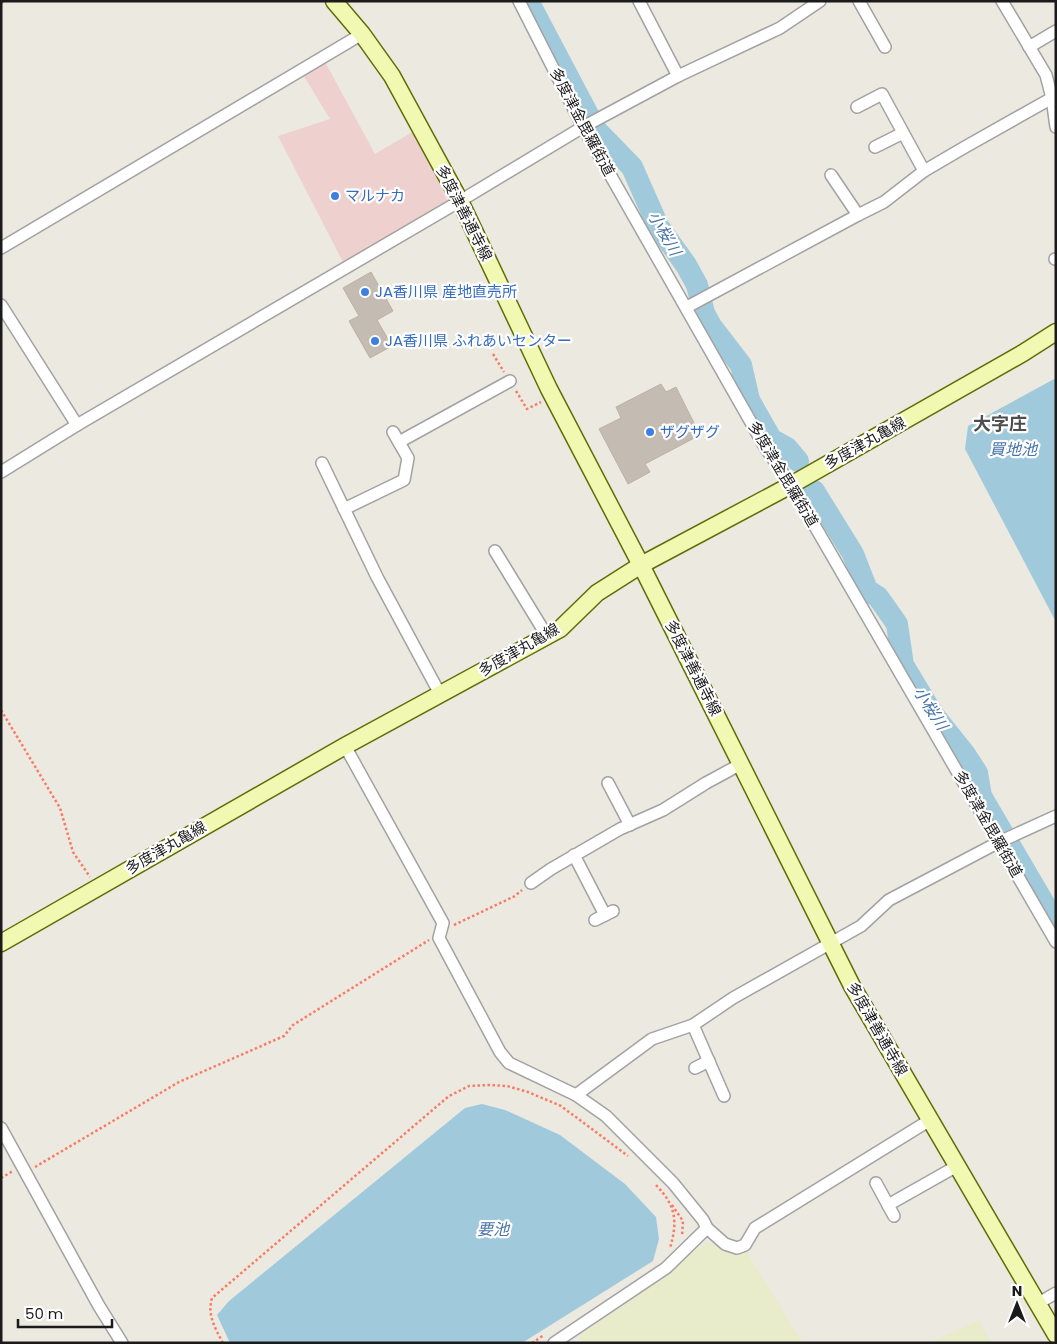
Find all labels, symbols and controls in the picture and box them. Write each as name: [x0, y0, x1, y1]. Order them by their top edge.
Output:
street label: 多度津金毘羅街道: [545, 64, 620, 180]
street label: 多度津善通寺線: [431, 161, 498, 264]
place label: マルナカ: [345, 185, 405, 206]
marker: マルナカ: [329, 190, 341, 202]
water label: 小桜川: [643, 207, 688, 262]
place label: JA香川県 産地直売所: [375, 281, 517, 302]
marker: JA香川県 産地直売所: [359, 286, 371, 298]
place label: JA香川県 ふれあいセンター: [385, 330, 572, 351]
marker: JA香川県 ふれあいセンター: [369, 335, 381, 347]
district label: 大字庄: [973, 411, 1027, 436]
street label: 多度津丸亀線: [820, 412, 909, 474]
street label: 多度津金毘羅街道: [744, 417, 823, 531]
place label: ザグザグ: [660, 421, 720, 442]
marker: ザグザグ: [644, 426, 656, 438]
water label: 買地池: [989, 438, 1039, 461]
street label: 多度津善通寺線: [660, 616, 727, 719]
street label: 多度津丸亀線: [475, 618, 563, 681]
water label: 小桜川: [908, 682, 954, 736]
street label: 多度津金毘羅街道: [949, 767, 1028, 881]
street label: 多度津丸亀線: [122, 816, 210, 879]
street label: 多度津善通寺線: [842, 978, 913, 1079]
water label: 要池: [477, 1218, 511, 1241]
north arrow: [992, 1279, 1042, 1329]
text: N: [1012, 1281, 1022, 1301]
scale bar: [18, 1296, 111, 1328]
text: 50 m: [25, 1303, 63, 1324]

